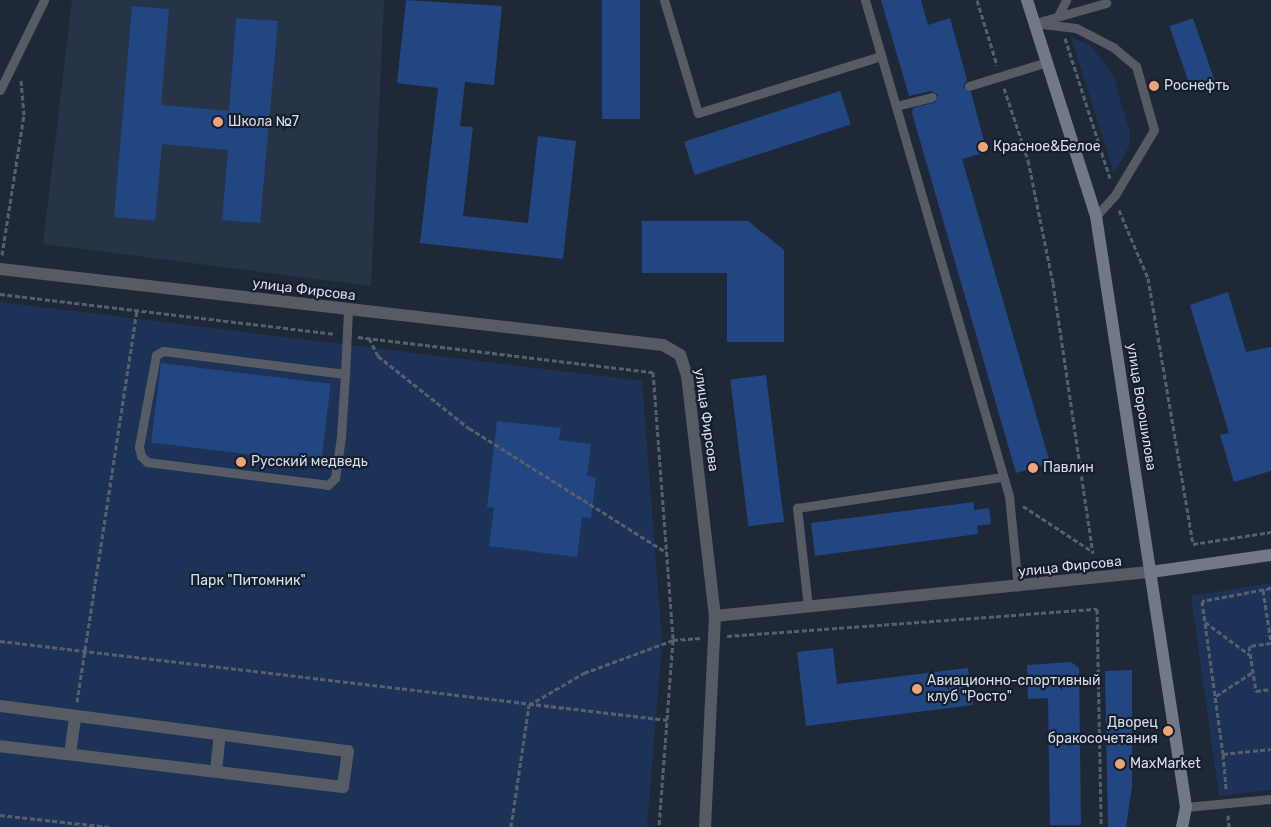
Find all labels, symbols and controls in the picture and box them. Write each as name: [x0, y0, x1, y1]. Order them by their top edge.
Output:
place label: Роснефть: [1164, 78, 1229, 94]
marker: Роснефть: [1148, 80, 1160, 92]
place label: Школа №7: [228, 114, 299, 130]
marker: Школа №7: [212, 116, 224, 128]
place label: Красное&Белое: [993, 139, 1101, 155]
marker: Красное&Белое: [977, 141, 989, 153]
street label: улица Фирсова: [251, 275, 357, 305]
street label: улица Ворошилова: [1123, 342, 1159, 472]
street label: улица Фирсова: [690, 367, 722, 473]
place label: Русский медведь: [251, 454, 368, 470]
marker: Русский медведь: [235, 456, 247, 468]
place label: Павлин: [1043, 460, 1094, 476]
marker: Павлин: [1027, 462, 1039, 474]
street label: улица Фирсова: [1017, 553, 1123, 581]
park label: Парк "Питомник": [190, 573, 306, 589]
place label: Авиационно-спортивный клуб "Росто": [927, 673, 1100, 706]
marker: Авиационно-спортивный клуб "Росто": [911, 683, 923, 695]
place label: Дворец бракосочетания: [1048, 715, 1158, 748]
marker: Дворец бракосочетания: [1162, 725, 1174, 737]
place label: MaxMarket: [1130, 756, 1201, 772]
marker: MaxMarket: [1114, 758, 1126, 770]

